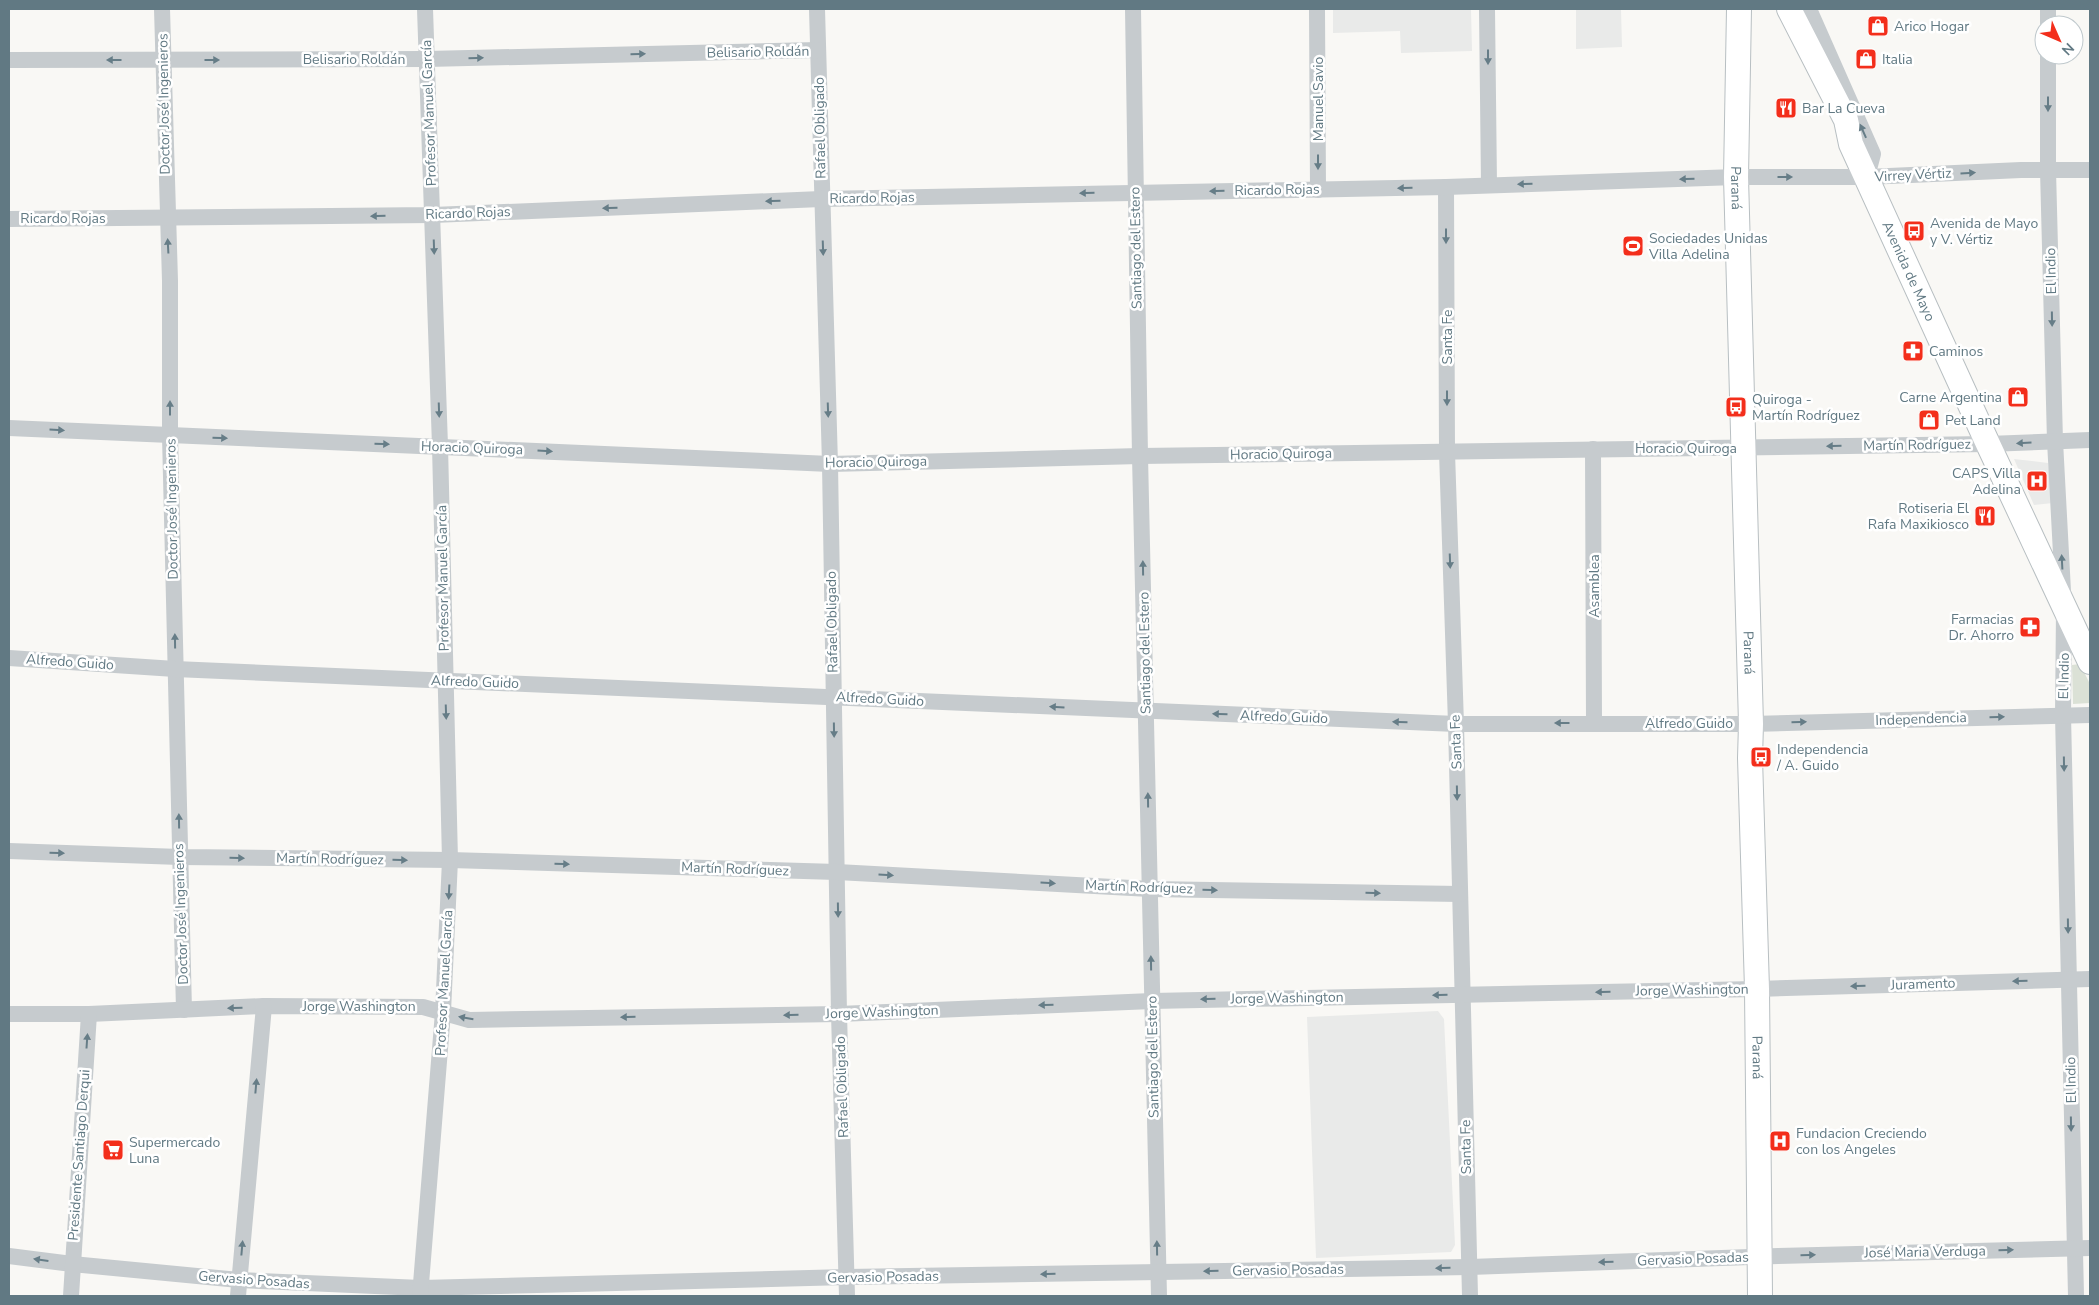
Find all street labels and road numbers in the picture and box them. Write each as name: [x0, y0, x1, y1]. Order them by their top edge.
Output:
street label: Doctor José Ingenieros: [153, 33, 175, 175]
street label: Profesor Manuel García: [417, 39, 441, 187]
street label: Belisario Roldán: [706, 42, 810, 62]
street label: Belisario Roldán: [303, 50, 405, 69]
street label: Manuel Savio: [1309, 56, 1328, 141]
street label: Rafael Obligado: [810, 77, 830, 179]
street label: Virrey Vértiz: [1873, 163, 1953, 187]
street label: Paraná: [1726, 166, 1746, 210]
street label: Ricardo Rojas: [1234, 180, 1320, 200]
street label: Santiago del Estero: [1125, 187, 1147, 309]
street label: Ricardo Rojas: [829, 188, 915, 208]
street label: Ricardo Rojas: [425, 202, 511, 224]
street label: Ricardo Rojas: [20, 209, 106, 228]
street label: Avenida de Mayo: [1878, 218, 1940, 324]
street label: El Indio: [2041, 247, 2061, 294]
street label: Santa Fe: [1438, 310, 1457, 364]
street label: Martín Rodríguez: [1863, 435, 1972, 455]
street label: Horacio Quiroga: [421, 437, 523, 459]
street label: Doctor José Ingenieros: [161, 438, 183, 580]
street label: Horacio Quiroga: [1635, 439, 1737, 458]
street label: Horacio Quiroga: [1230, 444, 1332, 464]
street label: Horacio Quiroga: [825, 452, 927, 472]
street label: Profesor Manuel García: [432, 505, 454, 651]
street label: Asamblea: [1585, 554, 1604, 618]
street label: Rafael Obligado: [822, 571, 842, 673]
street label: Santiago del Estero: [1134, 592, 1156, 714]
street label: Paraná: [1739, 631, 1759, 675]
street label: Alfredo Guido: [25, 649, 115, 675]
street label: El Indio: [2054, 652, 2074, 699]
street label: Alfredo Guido: [431, 671, 520, 693]
street label: Alfredo Guido: [836, 687, 925, 711]
street label: Alfredo Guido: [1240, 706, 1329, 728]
street label: Independencia: [1875, 708, 1967, 730]
street label: Santa Fe: [1446, 714, 1466, 770]
street label: Alfredo Guido: [1645, 714, 1733, 733]
street label: Doctor José Ingenieros: [169, 843, 193, 985]
street label: Martín Rodríguez: [276, 849, 385, 869]
street label: Martín Rodríguez: [681, 858, 790, 880]
street label: Martín Rodríguez: [1085, 876, 1194, 898]
street label: Profesor Manuel García: [431, 909, 457, 1057]
street label: Juramento: [1889, 973, 1956, 995]
street label: Jorge Washington: [1634, 980, 1749, 1001]
street label: Jorge Washington: [1229, 988, 1344, 1009]
street label: Santiago del Estero: [1142, 996, 1164, 1118]
street label: Jorge Washington: [301, 997, 416, 1016]
street label: Jorge Washington: [824, 1001, 939, 1024]
street label: Rafael Obligado: [831, 1036, 853, 1138]
street label: Paraná: [1748, 1036, 1767, 1080]
street label: El Indio: [2061, 1056, 2081, 1103]
street label: Presidente Santiago Derqui: [64, 1069, 94, 1241]
street label: Santa Fe: [1456, 1119, 1476, 1175]
street label: José Maria Verduga: [1863, 1241, 1986, 1263]
street label: Gervasio Posadas: [1637, 1248, 1749, 1270]
street label: Gervasio Posadas: [1232, 1260, 1344, 1280]
street label: Gervasio Posadas: [198, 1267, 311, 1293]
street label: Gervasio Posadas: [827, 1267, 939, 1287]

